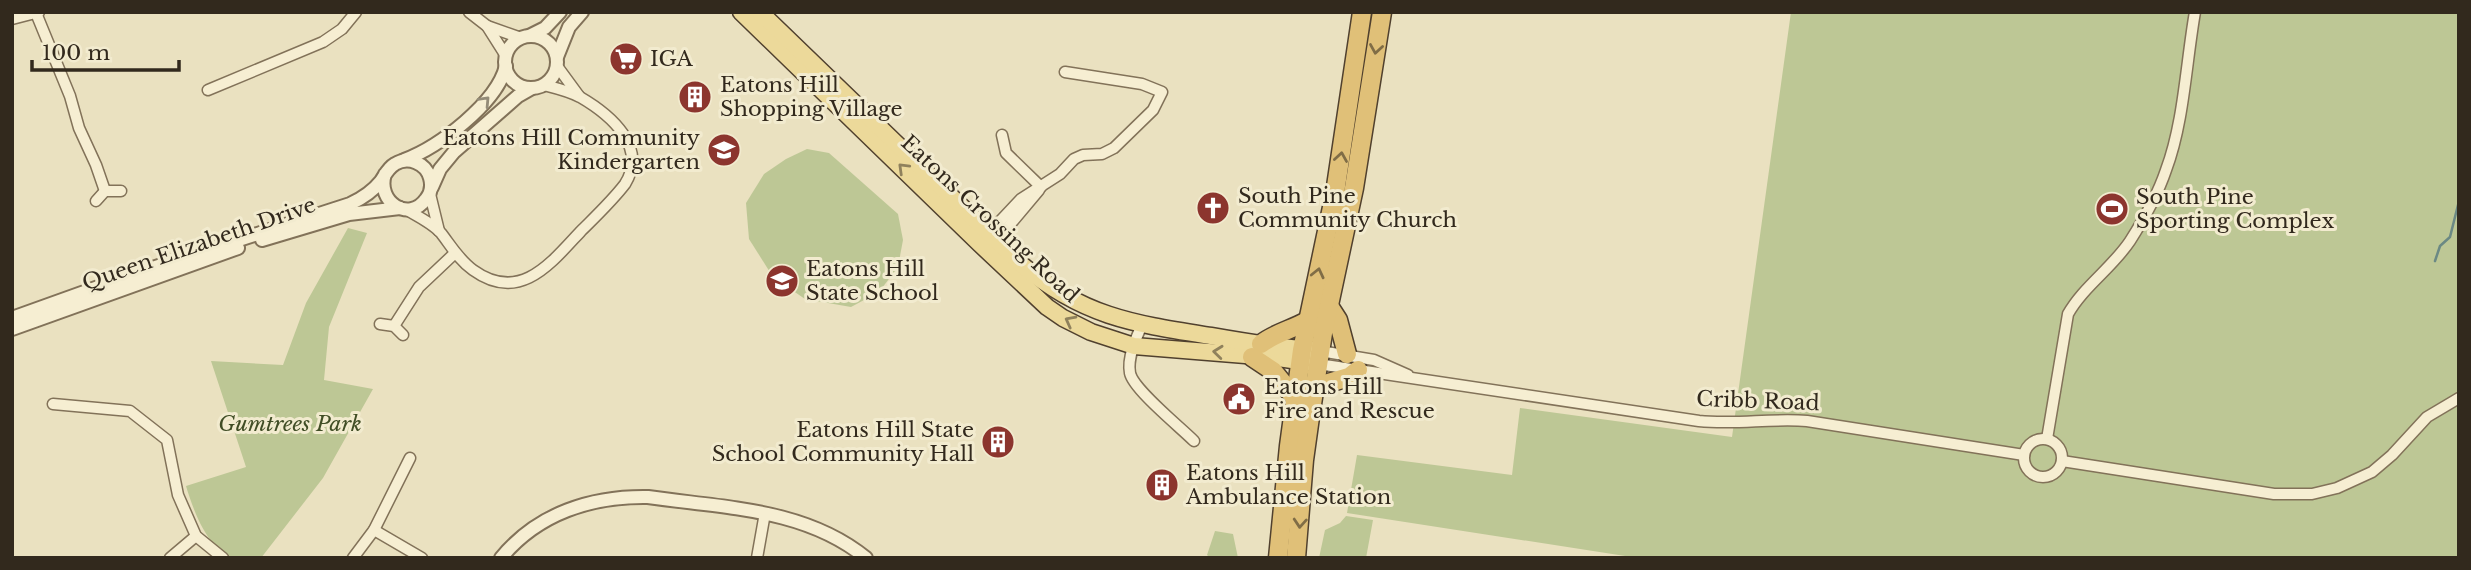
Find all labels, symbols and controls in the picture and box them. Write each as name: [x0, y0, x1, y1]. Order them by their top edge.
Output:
scale bar: [32, 28, 178, 72]
text: 100 m: [42, 40, 110, 66]
supermarket icon: IGA: [607, 40, 645, 78]
one-way arrow: [1369, 43, 1384, 55]
place label: IGA: [650, 46, 693, 72]
place label: Eatons Hill Shopping Village: [720, 72, 903, 122]
building icon: Eatons Hill Shopping Village: [676, 78, 714, 116]
one-way arrow: [477, 96, 489, 109]
place label: Eatons Hill Community Kindergarten: [442, 125, 701, 175]
street label: Eatons Crossing Road: [896, 130, 1084, 308]
school or university icon: Eatons Hill Community Kindergarten: [705, 131, 743, 169]
one-way arrow: [1333, 151, 1348, 163]
one-way arrow: [898, 164, 911, 177]
place label: South Pine Community Church: [1238, 183, 1457, 233]
place label: South Pine Sporting Complex: [2136, 184, 2334, 234]
church icon: South Pine Community Church: [1194, 189, 1232, 227]
sports icon: South Pine Sporting Complex: [2093, 190, 2131, 228]
street label: Queen Elizabeth Drive: [79, 192, 319, 296]
place label: Eatons Hill State School: [806, 256, 939, 306]
school or university icon: Eatons Hill State School: [763, 262, 801, 300]
one-way arrow: [1310, 267, 1324, 279]
one-way arrow: [1065, 316, 1077, 329]
one-way arrow: [1212, 345, 1223, 360]
place label: Eatons Hill Fire and Rescue: [1264, 374, 1435, 424]
public building icon: Eatons Hill Fire and Rescue: [1220, 380, 1258, 418]
street label: Cribb Road: [1696, 386, 1820, 416]
park label: Gumtrees Park: [218, 411, 362, 437]
place label: Eatons Hill State School Community Hall: [712, 417, 974, 467]
building icon: Eatons Hill State School Community Hall: [979, 423, 1017, 461]
place label: Eatons Hill Ambulance Station: [1185, 460, 1391, 510]
building icon: Eatons Hill Ambulance Station: [1143, 466, 1181, 504]
one-way arrow: [1292, 518, 1307, 529]

